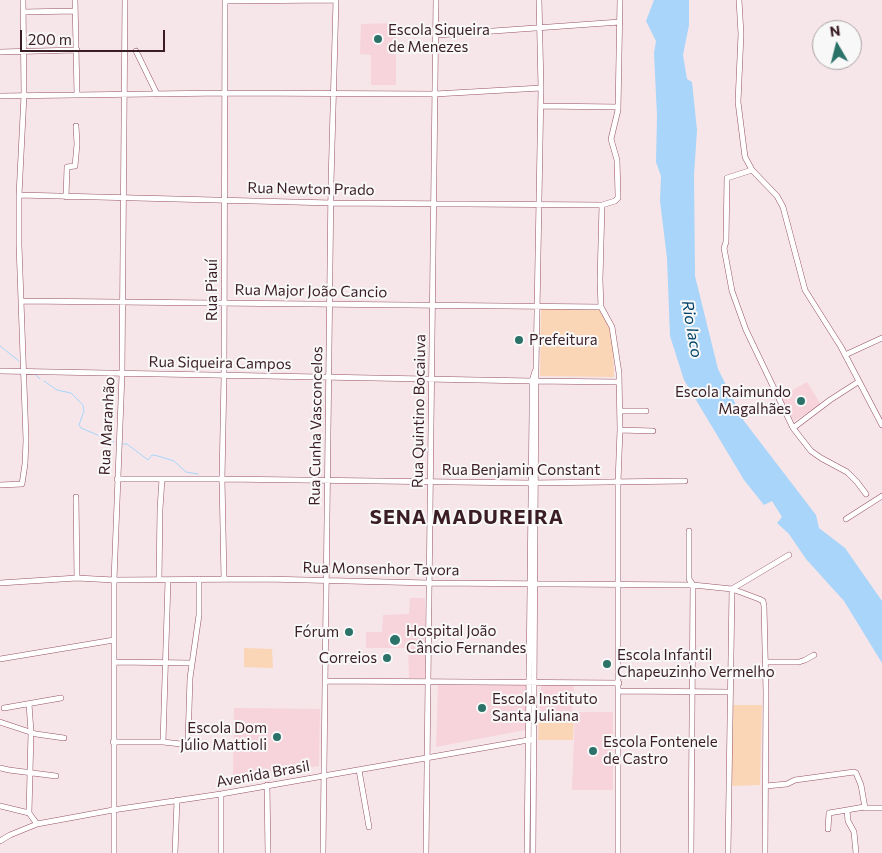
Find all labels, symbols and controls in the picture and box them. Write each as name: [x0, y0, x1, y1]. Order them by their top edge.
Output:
scale bar: [22, 20, 168, 52]
north arrow: [812, 20, 862, 70]
place label: Escola Siqueira de Menezes: [388, 21, 490, 56]
text: N: [829, 21, 841, 40]
text: 200 m: [28, 30, 72, 48]
marker: Escola Siqueira de Menezes: [372, 33, 384, 45]
street label: Rua Newton Prado: [247, 179, 375, 199]
street label: Rua Piauí: [203, 259, 221, 321]
street label: Rua Major João Cancio: [235, 281, 387, 301]
water label: Rio Iaco: [678, 299, 706, 359]
place label: Prefeitura: [529, 331, 597, 349]
street label: Rua Quintino Bocaiuva: [409, 334, 429, 488]
marker: Prefeitura: [513, 334, 525, 346]
street label: Rua Cunha Vasconcelos: [306, 346, 326, 506]
street label: Rua Siqueira Campos: [148, 353, 292, 373]
street label: Rua Maranhão: [95, 376, 119, 476]
place label: Escola Raimundo Magalhães: [675, 383, 791, 418]
marker: Escola Raimundo Magalhães: [795, 395, 807, 407]
street label: Rua Benjamin Constant: [442, 461, 600, 479]
district label: SENA MADUREIRA: [368, 505, 566, 529]
street label: Rua Monsenhor Tavora: [302, 559, 460, 579]
place label: Hospital João Câncio Fernandes: [406, 622, 526, 657]
place label: Fórum: [294, 623, 339, 641]
marker: Fórum: [343, 626, 355, 638]
marker: Hospital João Câncio Fernandes: [388, 633, 402, 647]
place label: Escola Infantil Chapeuzinho Vermelho: [617, 646, 775, 681]
place label: Correios: [319, 649, 377, 667]
marker: Correios: [381, 652, 393, 664]
marker: Escola Infantil Chapeuzinho Vermelho: [601, 658, 613, 670]
place label: Escola Instituto Santa Juliana: [492, 690, 598, 725]
marker: Escola Instituto Santa Juliana: [476, 702, 488, 714]
place label: Escola Dom Júlio Mattioli: [180, 719, 267, 754]
marker: Escola Dom Júlio Mattioli: [271, 731, 283, 743]
place label: Escola Fontenele de Castro: [603, 733, 718, 768]
marker: Escola Fontenele de Castro: [587, 745, 599, 757]
street label: Avenida Brasil: [215, 757, 311, 791]

